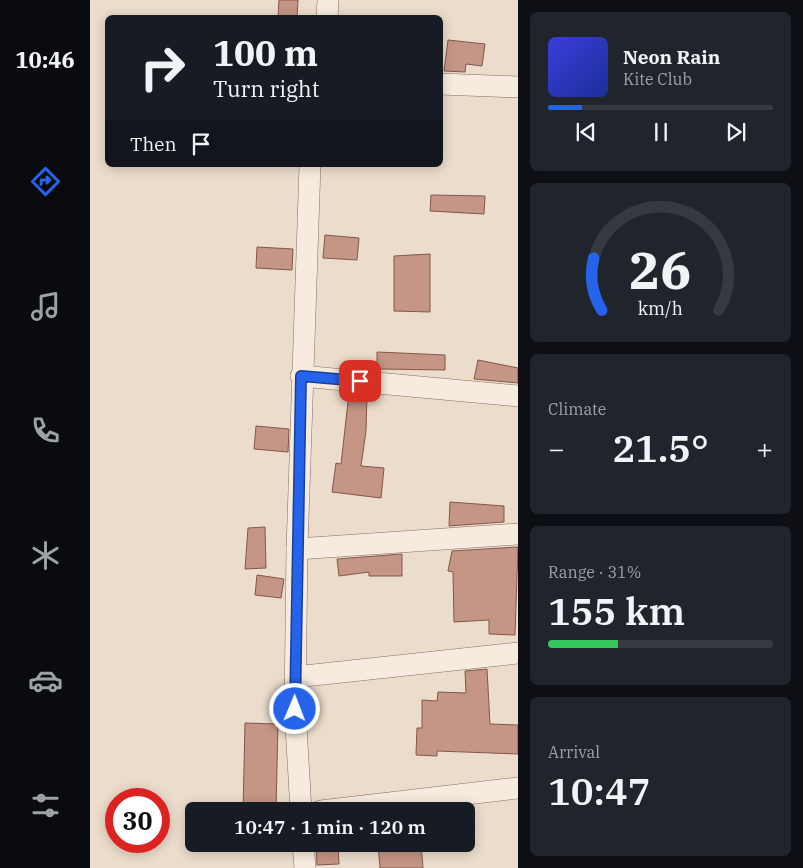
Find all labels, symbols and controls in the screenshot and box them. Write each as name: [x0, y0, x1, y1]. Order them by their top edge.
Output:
text: 100 m: [213, 30, 318, 76]
icon: right: [130, 35, 195, 100]
text: 10:46: [15, 45, 75, 74]
text: Neon Rain: [623, 45, 720, 69]
text: Kite Club: [623, 69, 692, 89]
text: Turn right: [213, 74, 320, 103]
icon: previous: [572, 118, 600, 146]
icon: pause: [647, 118, 675, 146]
icon: next: [722, 118, 750, 146]
icon: arrive: [187, 130, 215, 158]
text: Then: [130, 132, 177, 156]
icon: directions: [28, 164, 63, 199]
text: 26: [629, 236, 692, 303]
icon: music: [28, 289, 63, 324]
text: km/h: [638, 297, 683, 320]
pin: [339, 360, 381, 402]
icon: arrive: [346, 367, 374, 395]
text: Climate: [548, 399, 606, 419]
icon: phone: [28, 413, 63, 448]
text: 21.5°: [612, 423, 709, 472]
text: −: [548, 430, 565, 467]
text: +: [756, 430, 773, 467]
icon: climate: [28, 538, 63, 573]
text: Range · 31%: [548, 562, 641, 582]
text: 155 km: [548, 586, 685, 635]
icon: car: [28, 663, 63, 698]
position arrow: [268, 682, 320, 734]
text: Arrival: [548, 742, 600, 762]
text: 10:47: [548, 766, 651, 815]
icon: filters: [28, 788, 63, 823]
speed limit sign: 30: [105, 788, 170, 853]
text: 10:47 · 1 min · 120 m: [234, 815, 426, 839]

